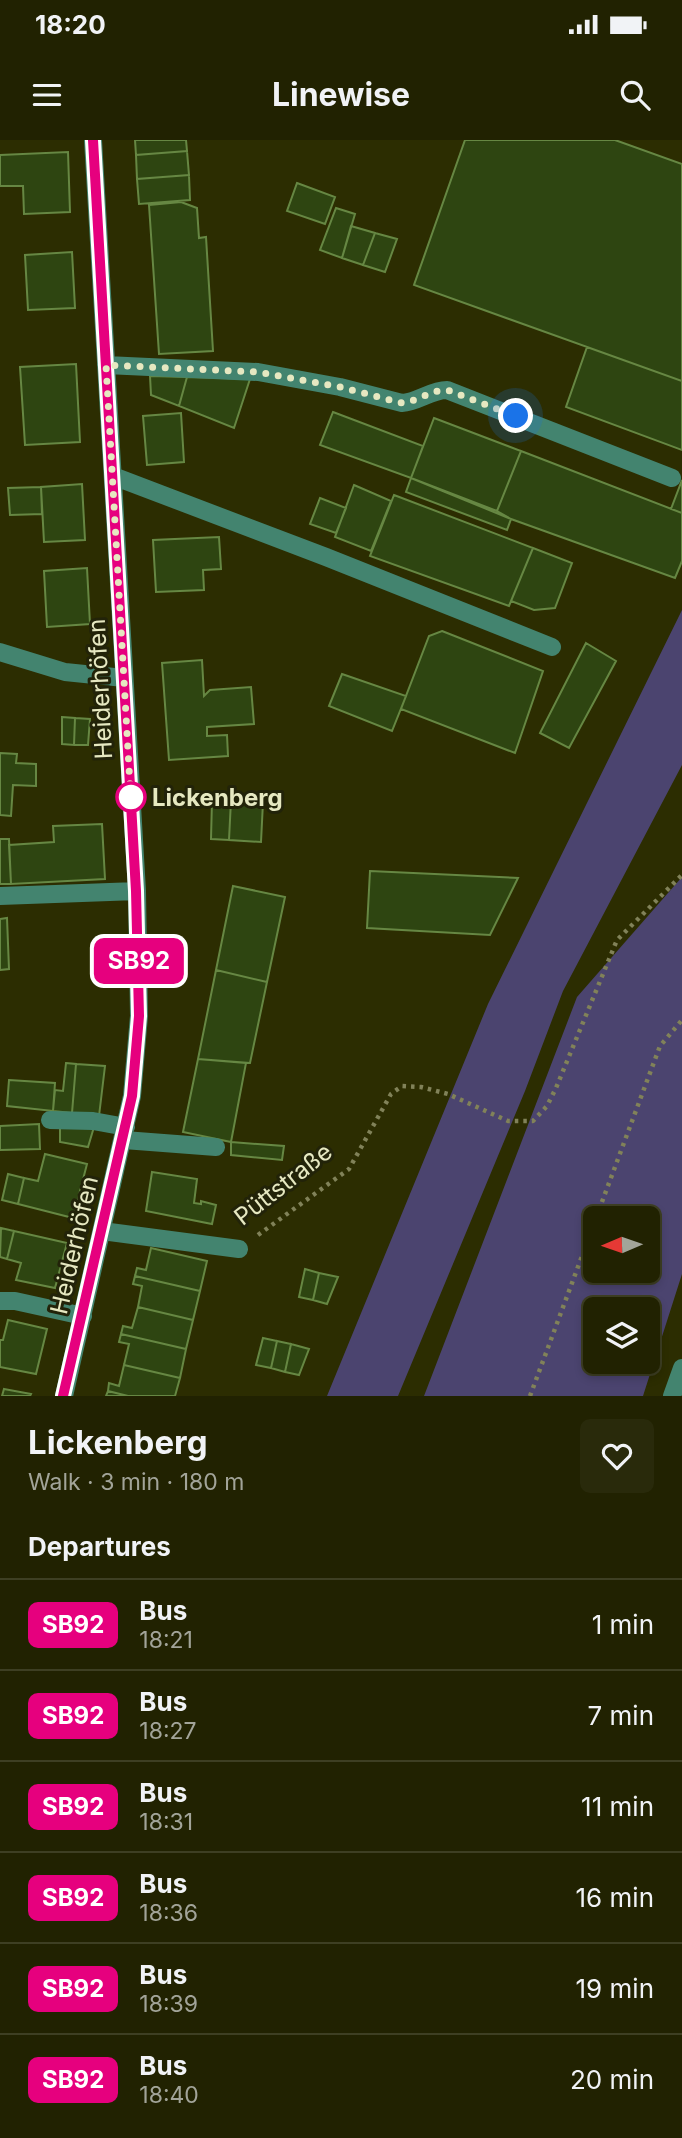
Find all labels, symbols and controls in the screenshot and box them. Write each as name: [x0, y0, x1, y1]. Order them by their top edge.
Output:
text: 18:20: [35, 9, 106, 40]
text: Linewise: [272, 75, 410, 114]
icon: menu: [28, 76, 66, 114]
icon: search: [616, 76, 654, 114]
your location: [498, 398, 533, 433]
street label: Heiderhöfen: [82, 618, 118, 760]
marker: Lickenberg: [116, 782, 146, 812]
place label: Lickenberg: [152, 783, 283, 812]
line badge: SB92: [90, 938, 188, 984]
text: SB92: [108, 946, 170, 975]
street label: Püttstraße: [228, 1137, 338, 1231]
street label: Heiderhöfen: [44, 1173, 104, 1317]
north arrow: [583, 1206, 660, 1283]
map controls: [583, 1206, 660, 1374]
button: layers: [583, 1297, 660, 1374]
button: heart: [580, 1419, 654, 1493]
text: Lickenberg: [28, 1422, 208, 1462]
text: Walk · 3 min · 180 m: [28, 1468, 244, 1496]
text: Departures: [28, 1531, 171, 1562]
text: Bus: [139, 1595, 187, 1626]
text: 1 min: [592, 1609, 654, 1640]
text: SB92: [42, 1610, 104, 1639]
text: 18:21: [139, 1626, 193, 1654]
text: Bus: [139, 1686, 187, 1717]
text: 7 min: [588, 1700, 654, 1731]
text: SB92: [42, 1701, 104, 1730]
text: 18:27: [139, 1717, 197, 1745]
text: Bus: [139, 1777, 187, 1808]
text: 11 min: [581, 1791, 654, 1822]
text: SB92: [42, 1792, 104, 1821]
text: 18:31: [139, 1808, 193, 1836]
text: Bus: [139, 1868, 187, 1899]
text: 16 min: [576, 1882, 654, 1913]
text: SB92: [42, 1883, 104, 1912]
text: 18:36: [139, 1899, 198, 1927]
text: Bus: [139, 1959, 187, 1990]
text: 19 min: [576, 1973, 654, 2004]
text: SB92: [42, 1974, 104, 2003]
text: 18:39: [139, 1990, 198, 2018]
text: Bus: [139, 2050, 187, 2081]
text: 20 min: [570, 2064, 654, 2095]
text: SB92: [42, 2065, 104, 2094]
text: 18:40: [139, 2081, 199, 2109]

